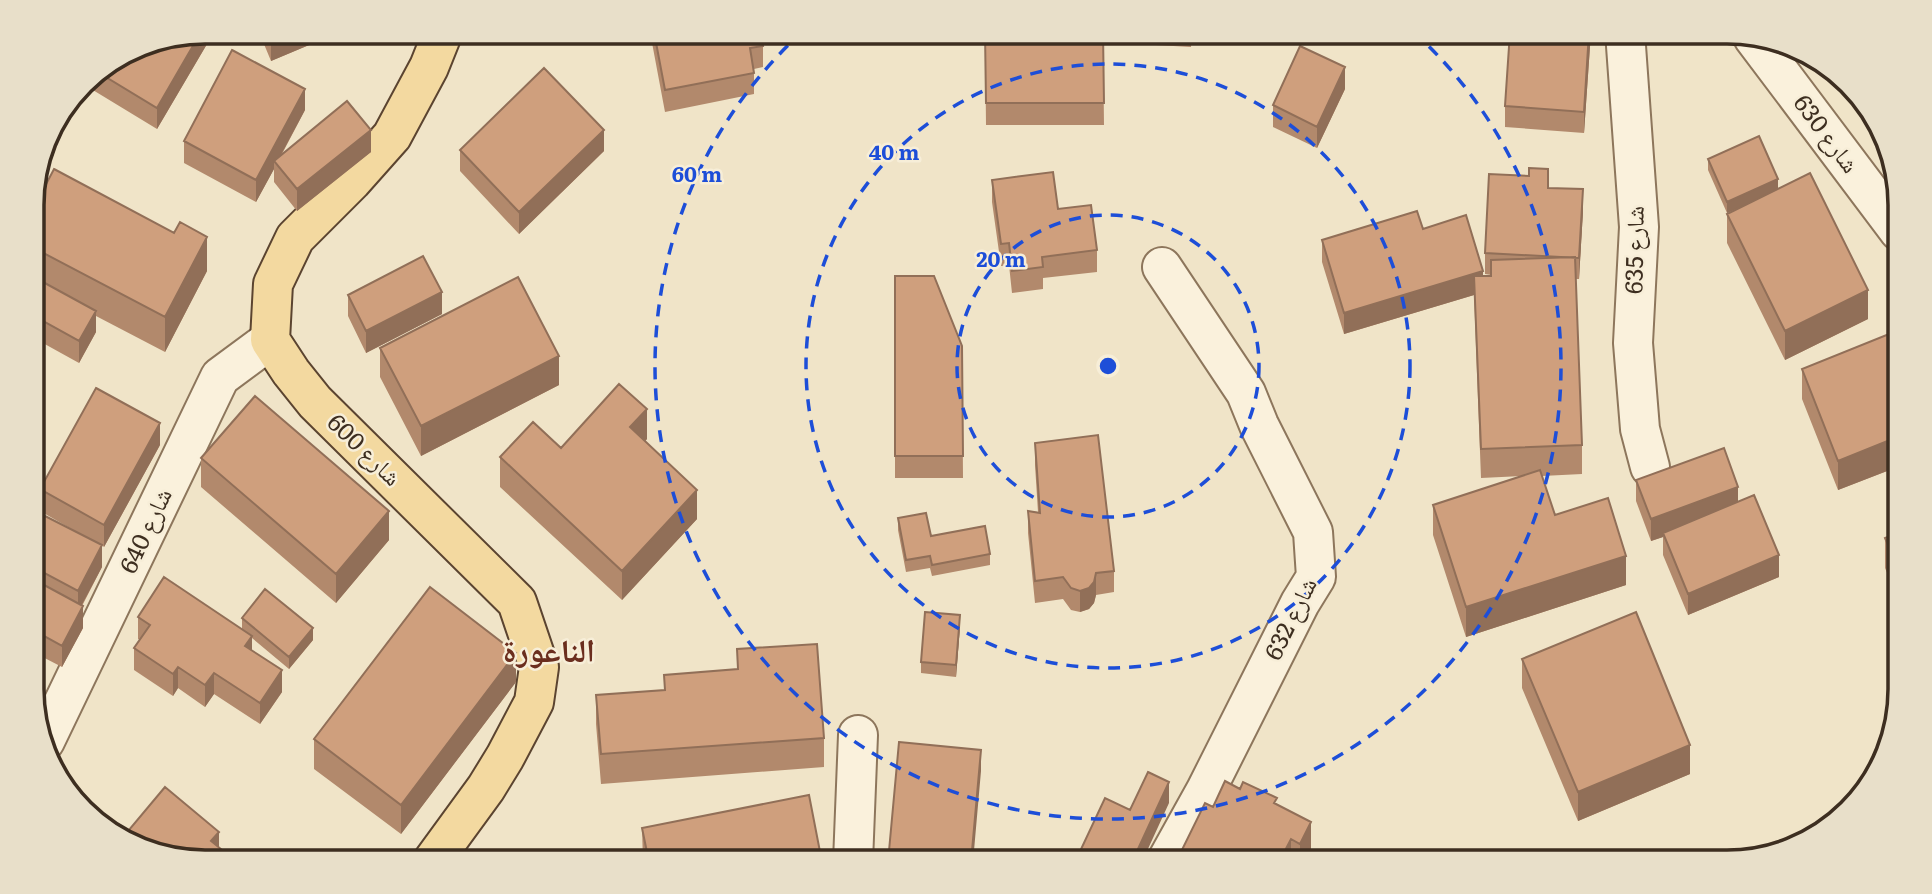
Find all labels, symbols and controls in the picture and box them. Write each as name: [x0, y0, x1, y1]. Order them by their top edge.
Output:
street label: شارع 630: [1787, 86, 1869, 179]
text: 40 m: [869, 135, 919, 166]
text: 60 m: [672, 157, 722, 188]
street label: شارع 635: [1614, 205, 1651, 294]
text: 20 m: [976, 242, 1026, 273]
centre of rings: [1096, 354, 1120, 378]
street label: شارع 600: [321, 404, 411, 492]
street label: شارع 640: [109, 482, 179, 578]
street label: شارع 632: [1254, 571, 1324, 665]
district label: الناعورة: [503, 624, 595, 672]

